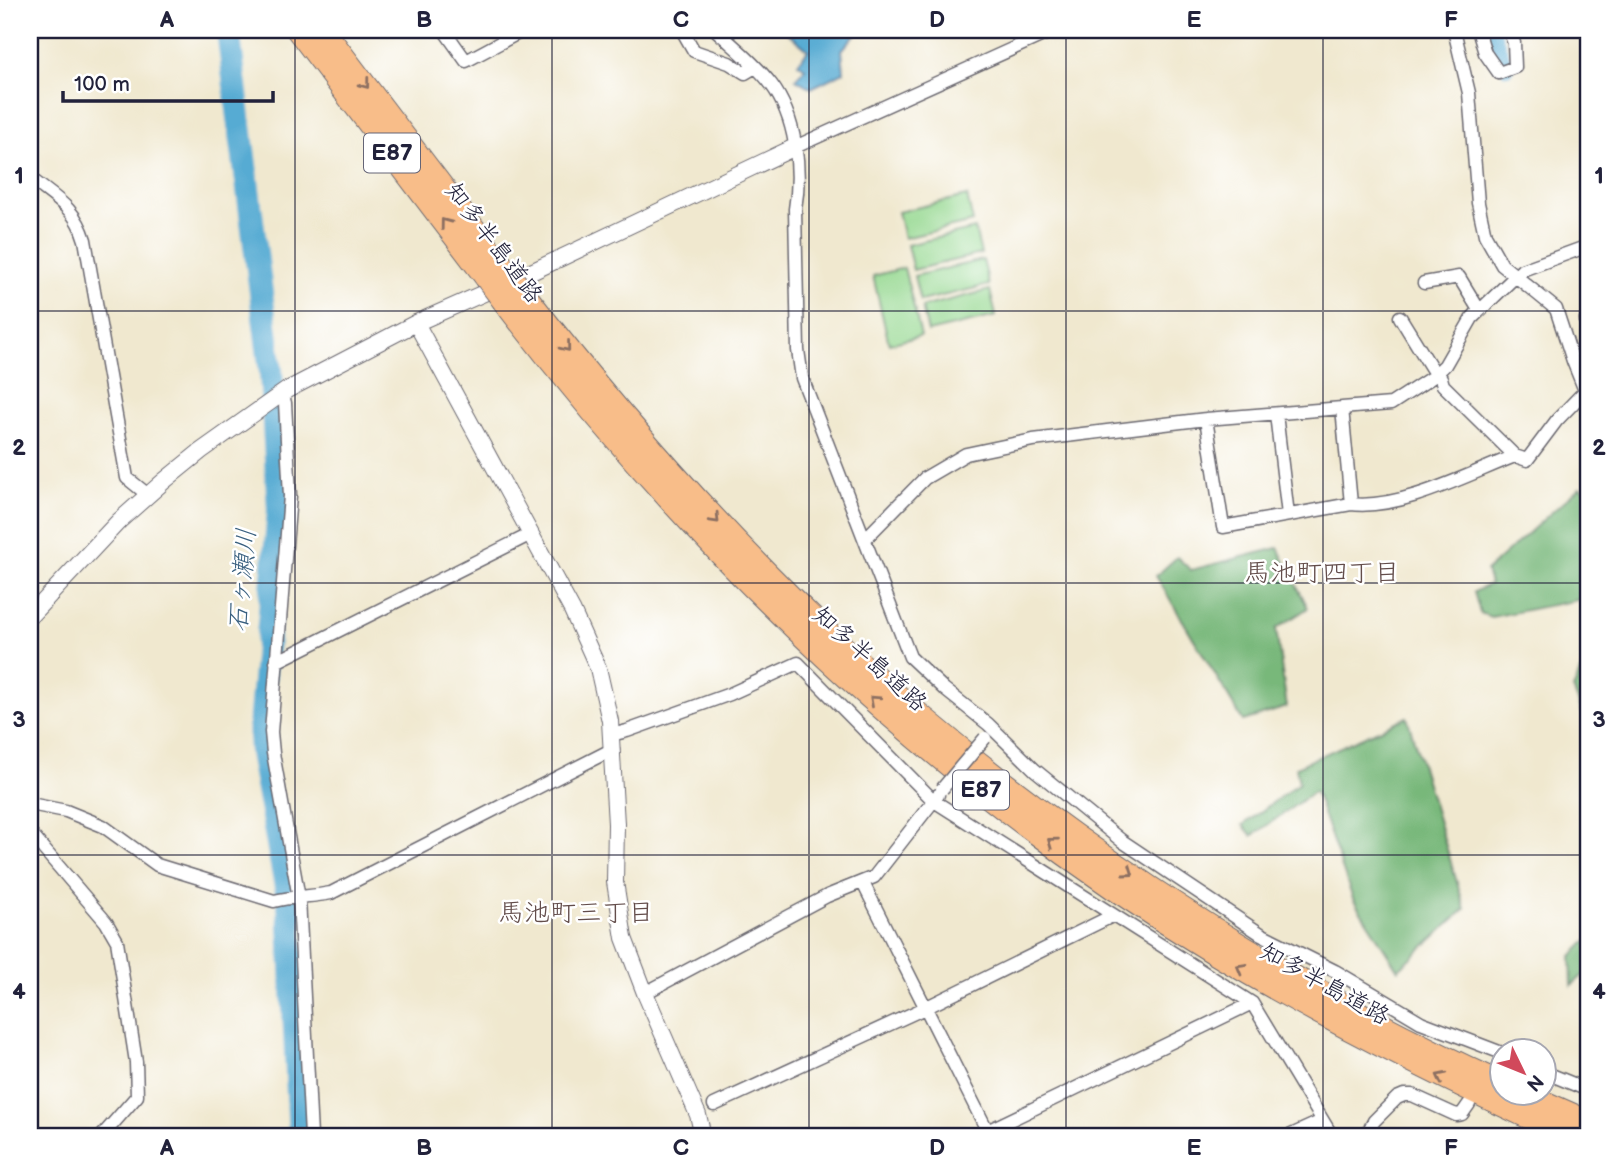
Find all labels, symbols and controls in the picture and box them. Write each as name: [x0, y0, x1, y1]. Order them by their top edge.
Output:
text: A: [159, 6, 175, 34]
text: B: [416, 6, 432, 34]
text: C: [673, 6, 689, 34]
text: D: [929, 6, 945, 34]
text: E: [1187, 6, 1202, 34]
text: F: [1444, 6, 1458, 34]
scale bar: [63, 60, 273, 104]
text: 100 m: [74, 72, 130, 97]
one-way arrow: [356, 76, 369, 89]
road number: E87: [364, 134, 420, 172]
text: 1: [14, 162, 24, 190]
text: 1: [1594, 162, 1604, 190]
street label: 知多半島道路: [439, 177, 549, 309]
one-way arrow: [441, 218, 453, 231]
one-way arrow: [557, 340, 570, 352]
text: 2: [12, 434, 26, 462]
text: 2: [1592, 434, 1606, 462]
one-way arrow: [706, 511, 719, 524]
water label: 石ヶ瀬川: [223, 527, 263, 633]
district label: 馬池町四丁目: [1244, 558, 1400, 589]
street label: 知多半島道路: [807, 600, 933, 718]
one-way arrow: [869, 696, 882, 709]
text: 3: [12, 706, 26, 734]
text: 3: [1592, 706, 1606, 734]
road number: E87: [953, 770, 1009, 810]
one-way arrow: [1047, 838, 1060, 850]
one-way arrow: [1121, 864, 1134, 876]
district label: 馬池町三丁目: [498, 898, 654, 929]
street label: 知多半島道路: [1255, 936, 1395, 1032]
one-way arrow: [1236, 963, 1249, 976]
text: 4: [12, 978, 26, 1006]
text: 4: [1592, 978, 1606, 1006]
north arrow: [1488, 1036, 1558, 1106]
text: N: [1521, 1070, 1548, 1096]
one-way arrow: [1436, 1071, 1448, 1085]
text: A: [159, 1134, 175, 1162]
text: B: [416, 1134, 432, 1162]
text: C: [673, 1134, 689, 1162]
text: D: [929, 1134, 945, 1162]
text: E: [1187, 1134, 1202, 1162]
text: F: [1444, 1134, 1458, 1162]

